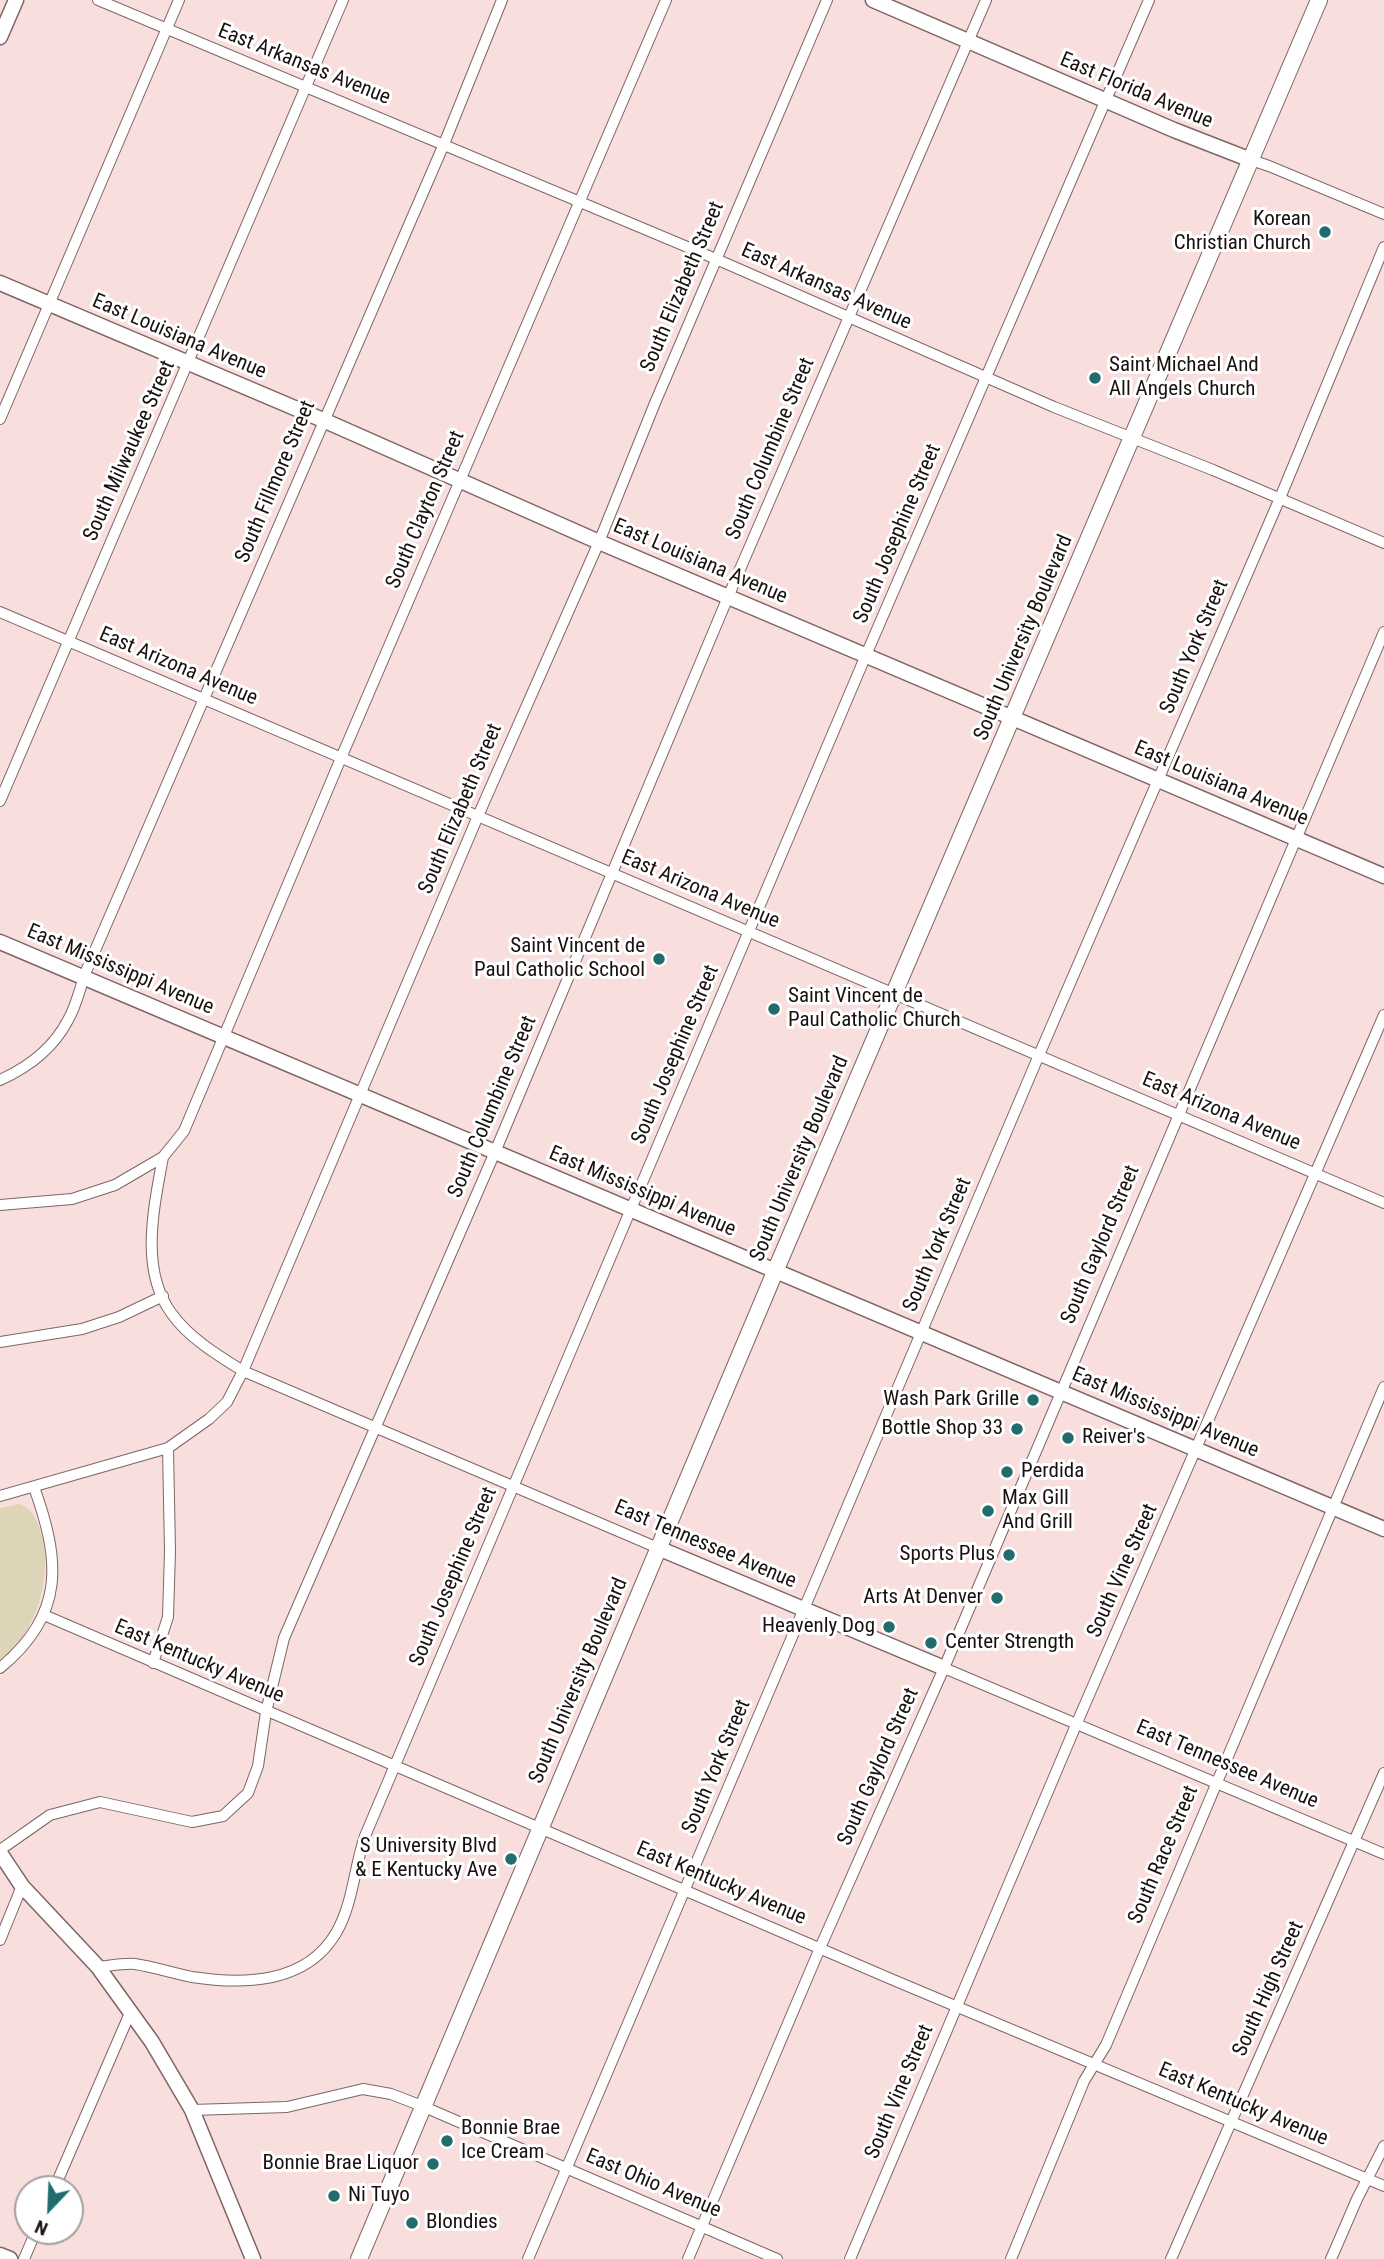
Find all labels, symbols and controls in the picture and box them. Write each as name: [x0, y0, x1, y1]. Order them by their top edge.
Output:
street label: East Arkansas Avenue: [214, 19, 394, 111]
street label: East Florida Avenue: [1056, 47, 1216, 135]
street label: South Elizabeth Street: [636, 198, 730, 376]
place label: Korean Christian Church: [1174, 207, 1311, 257]
marker: Korean Christian Church: [1317, 224, 1333, 240]
street label: East Arkansas Avenue: [737, 238, 915, 336]
street label: East Louisiana Avenue: [88, 289, 270, 385]
place label: Saint Michael And All Angels Church: [1109, 353, 1259, 403]
street label: South Columbine Street: [721, 354, 821, 544]
street label: South Milwaukee Street: [79, 357, 181, 545]
marker: Saint Michael And All Angels Church: [1087, 370, 1103, 386]
street label: South Fillmore Street: [230, 397, 322, 567]
street label: South Clayton Street: [381, 427, 471, 593]
street label: South Josephine Street: [849, 441, 947, 627]
street label: East Louisiana Avenue: [609, 514, 791, 610]
street label: South University Boulevard: [969, 531, 1079, 745]
street label: South York Street: [1155, 576, 1235, 718]
street label: East Arizona Avenue: [95, 622, 261, 712]
street label: South Elizabeth Street: [414, 720, 508, 898]
street label: East Louisiana Avenue: [1130, 736, 1312, 832]
street label: East Arizona Avenue: [617, 845, 783, 935]
street label: East Mississippi Avenue: [23, 919, 217, 1021]
place label: Saint Vincent de Paul Catholic School: [474, 934, 645, 984]
marker: Saint Vincent de Paul Catholic School: [651, 951, 667, 967]
street label: South Josephine Street: [627, 962, 725, 1148]
place label: Saint Vincent de Paul Catholic Church: [788, 984, 961, 1034]
marker: Saint Vincent de Paul Catholic Church: [766, 1001, 782, 1017]
street label: South Columbine Street: [443, 1012, 543, 1202]
street label: South University Boulevard: [745, 1052, 855, 1266]
street label: East Arizona Avenue: [1138, 1067, 1304, 1157]
street label: East Mississippi Avenue: [545, 1141, 739, 1243]
street label: South Gaylord Street: [1056, 1162, 1146, 1328]
street label: South York Street: [898, 1174, 978, 1316]
street label: East Mississippi Avenue: [1068, 1362, 1262, 1464]
place label: Wash Park Grille: [883, 1387, 1019, 1413]
marker: Wash Park Grille: [1025, 1392, 1041, 1408]
place label: Bottle Shop 33: [882, 1416, 1003, 1442]
marker: Bottle Shop 33: [1009, 1421, 1025, 1437]
place label: Reiver's: [1082, 1425, 1145, 1451]
marker: Reiver's: [1060, 1430, 1076, 1446]
place label: Perdida: [1021, 1459, 1084, 1485]
marker: Perdida: [999, 1464, 1015, 1480]
street label: South Josephine Street: [405, 1484, 503, 1670]
place label: Max Gill And Grill: [1002, 1486, 1073, 1536]
street label: East Tennessee Avenue: [610, 1495, 800, 1595]
street label: South Vine Street: [1082, 1500, 1164, 1642]
marker: Max Gill And Grill: [980, 1503, 996, 1519]
place label: Sports Plus: [900, 1542, 995, 1568]
marker: Sports Plus: [1001, 1547, 1017, 1563]
street label: South University Boulevard: [524, 1574, 634, 1788]
place label: Arts At Denver: [863, 1585, 983, 1611]
marker: Arts At Denver: [989, 1590, 1005, 1606]
place label: Heavenly Dog: [762, 1614, 875, 1640]
street label: East Kentucky Avenue: [110, 1615, 288, 1709]
marker: Heavenly Dog: [881, 1619, 897, 1635]
place label: Center Strength: [945, 1630, 1074, 1656]
marker: Center Strength: [923, 1635, 939, 1651]
street label: South Gaylord Street: [833, 1684, 925, 1850]
street label: South York Street: [677, 1696, 757, 1838]
street label: East Tennessee Avenue: [1132, 1715, 1322, 1815]
street label: South Race Street: [1124, 1782, 1204, 1928]
place label: S University Blvd & E Kentucky Ave: [355, 1834, 497, 1884]
street label: East Kentucky Avenue: [632, 1837, 810, 1931]
marker: S University Blvd & E Kentucky Ave: [503, 1851, 519, 1867]
street label: South High Street: [1228, 1918, 1310, 2060]
street label: South Vine Street: [860, 2021, 940, 2163]
street label: East Kentucky Avenue: [1154, 2058, 1332, 2152]
place label: Bonnie Brae Ice Cream: [461, 2116, 560, 2166]
marker: Bonnie Brae Ice Cream: [439, 2133, 455, 2149]
street label: East Ohio Avenue: [582, 2144, 724, 2224]
place label: Bonnie Brae Liquor: [263, 2151, 419, 2177]
marker: Bonnie Brae Liquor: [425, 2156, 441, 2172]
north arrow: [14, 2175, 84, 2245]
place label: Ni Tuyo: [348, 2183, 410, 2209]
marker: Ni Tuyo: [326, 2188, 342, 2204]
place label: Blondies: [426, 2210, 498, 2236]
text: N: [32, 2215, 51, 2241]
marker: Blondies: [404, 2215, 420, 2231]

